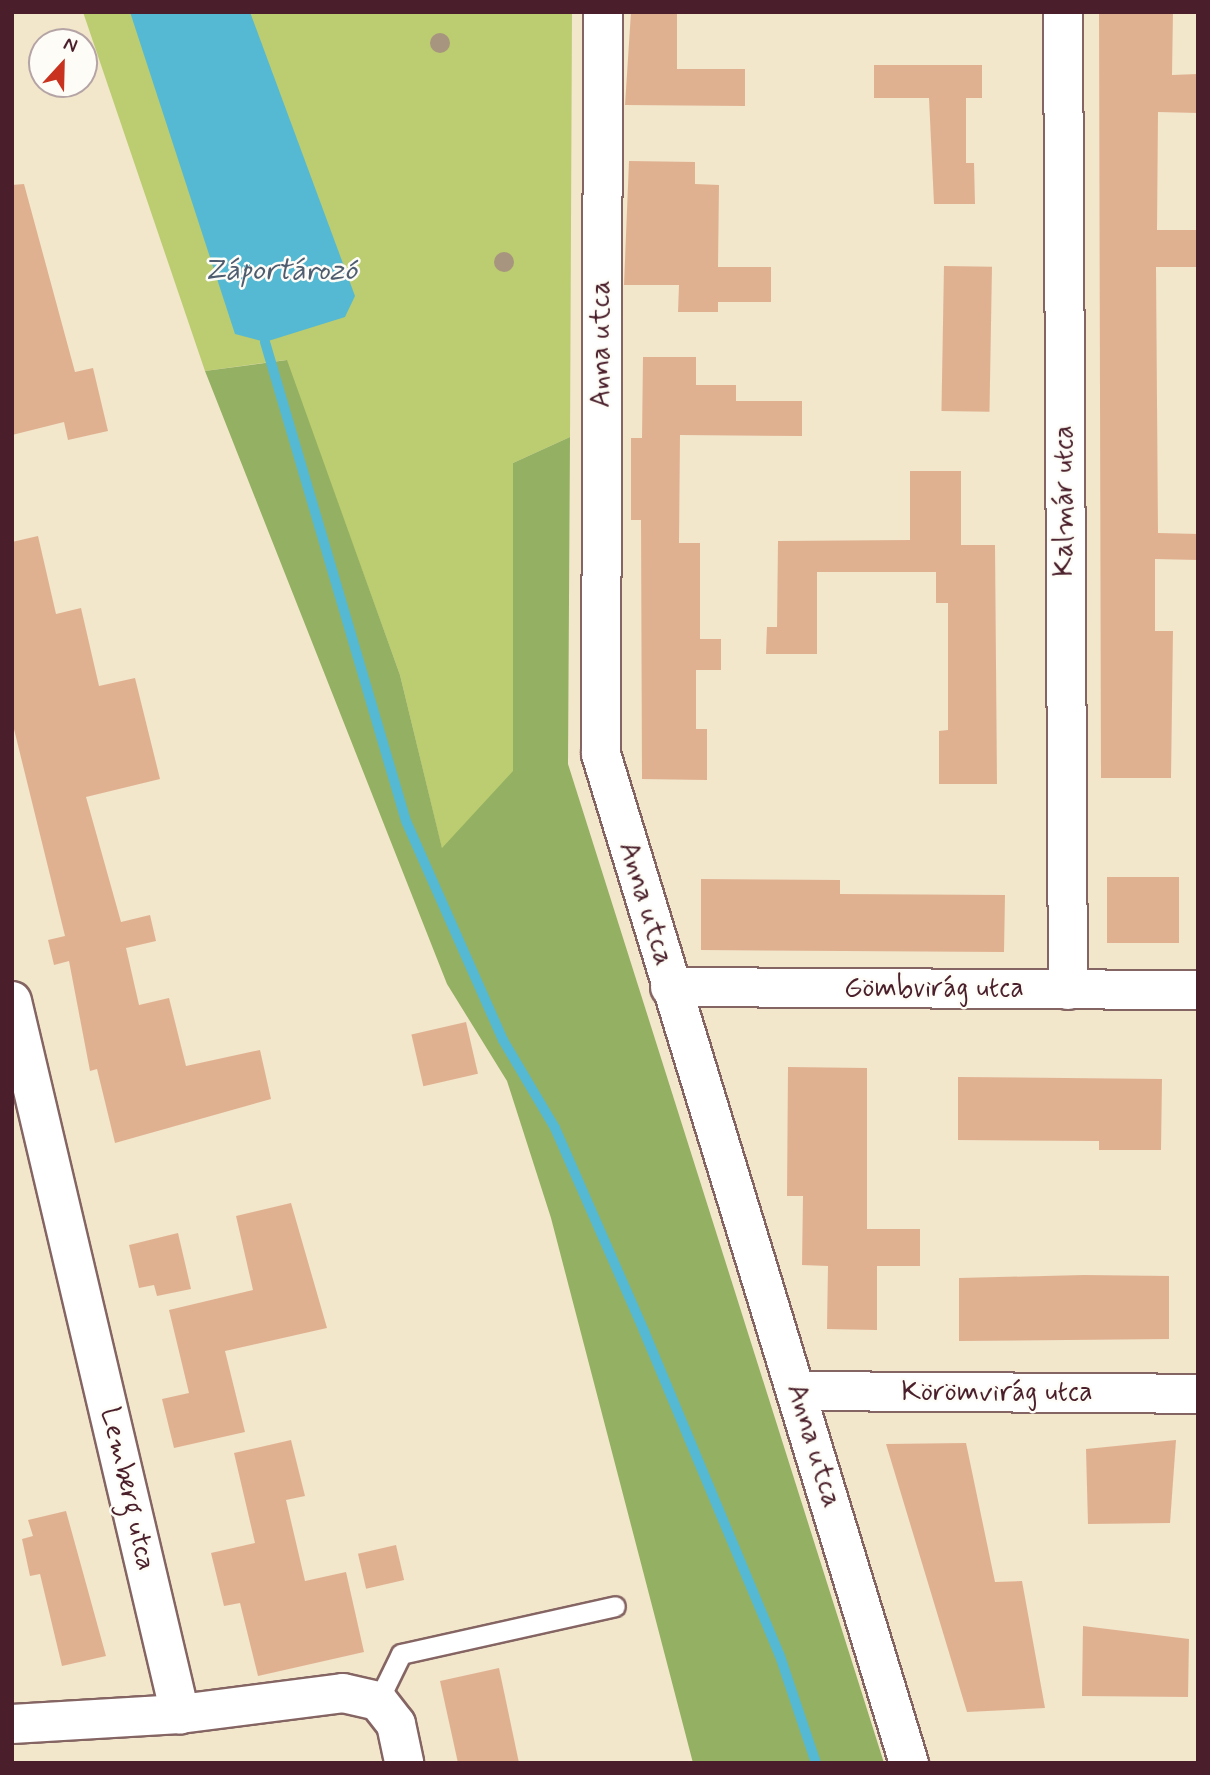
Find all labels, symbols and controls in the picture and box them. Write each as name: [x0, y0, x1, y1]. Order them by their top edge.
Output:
north arrow: [28, 28, 98, 98]
text: N: [60, 31, 81, 59]
water label: Záportározó: [203, 253, 357, 289]
street label: Anna utca: [585, 282, 619, 406]
street label: Kalmár utca: [1048, 421, 1082, 581]
street label: Anna utca: [611, 840, 679, 968]
street label: Gömbvirág utca: [840, 972, 1028, 1006]
street label: Körömvirág utca: [897, 1376, 1097, 1410]
street label: Anna utca: [779, 1382, 847, 1510]
street label: Lemberg utca: [91, 1401, 163, 1577]

